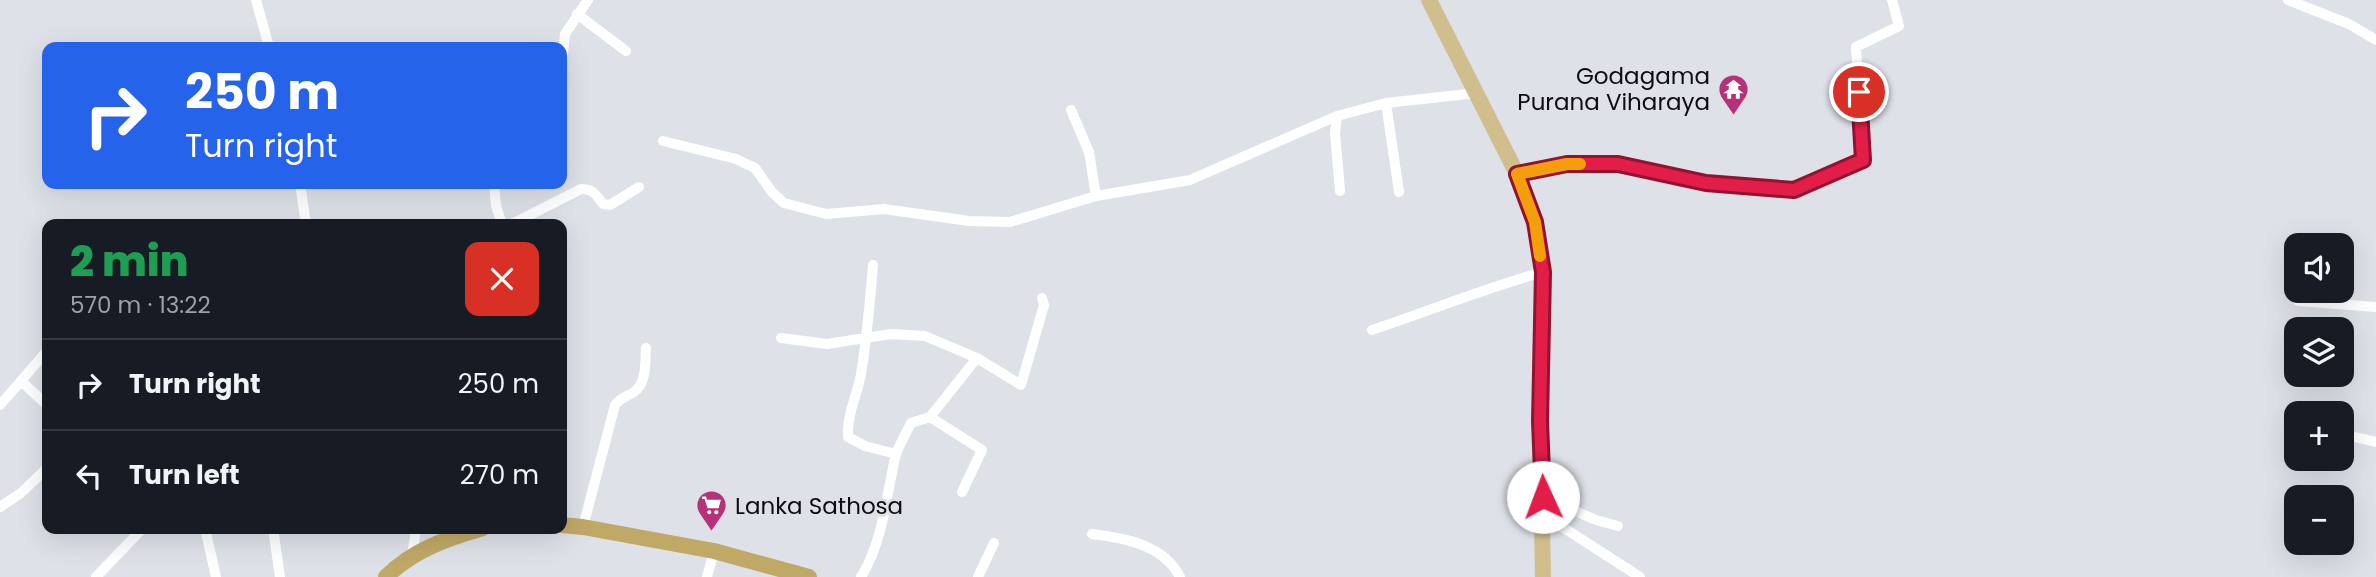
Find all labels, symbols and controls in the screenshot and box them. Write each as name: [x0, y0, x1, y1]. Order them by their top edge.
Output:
text: 250 m: [185, 58, 339, 126]
place label: Godagama Purana Viharaya: [1517, 60, 1710, 118]
pin: [1829, 62, 1889, 122]
icon: right: [70, 70, 161, 161]
temple icon: Godagama Purana Viharaya: [1716, 72, 1750, 116]
icon: arrive: [1840, 73, 1878, 111]
text: Turn right: [185, 123, 337, 168]
text: 2 min: [70, 232, 188, 291]
map controls: [2284, 233, 2354, 555]
button: sound: [2284, 233, 2354, 303]
button: close: [465, 242, 539, 316]
text: 570 m · 13:22: [70, 289, 211, 321]
button: layers: [2284, 317, 2354, 387]
icon: right: [70, 366, 108, 404]
text: Turn right: [129, 366, 261, 402]
text: 250 m: [458, 366, 539, 402]
button: +: [2284, 401, 2354, 471]
icon: left: [70, 457, 108, 495]
text: Turn left: [129, 457, 240, 493]
text: 270 m: [460, 457, 539, 493]
position arrow: [1506, 460, 1580, 534]
button: −: [2284, 485, 2354, 555]
supermarket icon: Lanka Sathosa: [695, 489, 729, 533]
place label: Lanka Sathosa: [735, 490, 903, 522]

